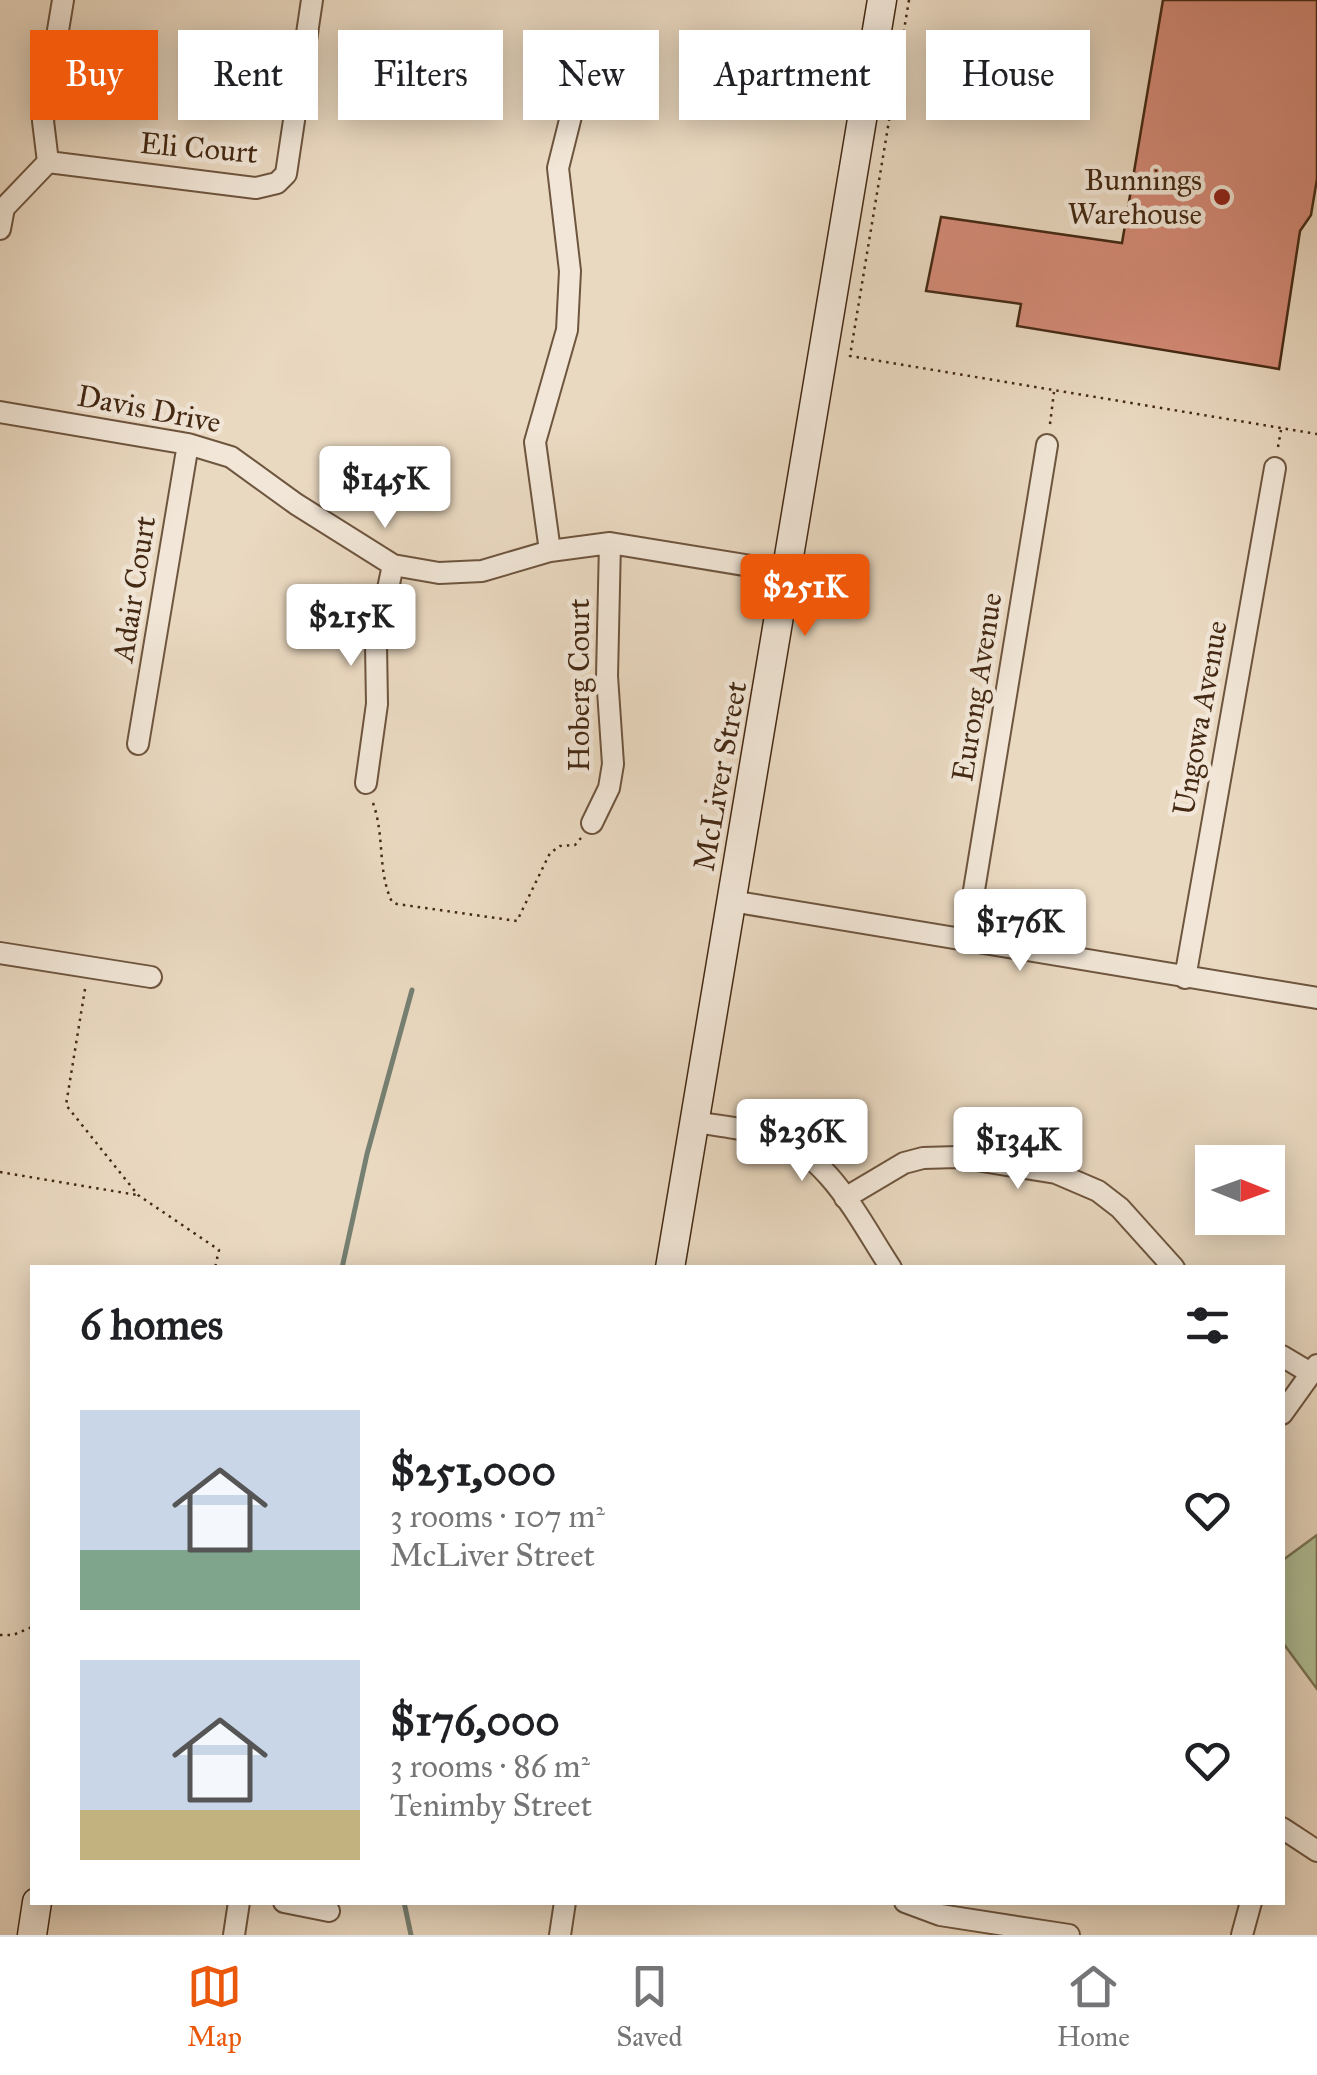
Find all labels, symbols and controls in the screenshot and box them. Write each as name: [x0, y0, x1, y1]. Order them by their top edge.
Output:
chip: Buy: [30, 30, 158, 120]
chip: Rent: [178, 30, 318, 120]
chip: Filters: [338, 30, 503, 120]
chip: New: [523, 30, 659, 120]
chip: Apartment: [679, 30, 906, 120]
chip: House: [926, 30, 1090, 120]
street label: Eli Court: [139, 125, 260, 171]
place label: Bunnings Warehouse: [1068, 162, 1202, 232]
marker: Bunnings Warehouse: [1211, 186, 1233, 208]
street label: Davis Drive: [74, 377, 224, 441]
pin: $145K: [315, 446, 455, 531]
text: $145K: [341, 459, 429, 498]
street label: Adair Court: [104, 513, 163, 667]
pin: $251K: [735, 554, 875, 639]
text: $251K: [763, 567, 847, 606]
pin: $215K: [281, 584, 421, 669]
street label: Eurong Avenue: [944, 590, 1010, 784]
text: $215K: [309, 597, 393, 636]
street label: Hoberg Court: [561, 598, 597, 772]
street label: Ungowa Avenue: [1165, 618, 1235, 818]
street label: McLiver Street: [686, 678, 754, 874]
pin: $176K: [950, 889, 1090, 974]
text: $176K: [976, 902, 1064, 941]
pin: $236K: [732, 1099, 872, 1184]
pin: $134K: [948, 1107, 1088, 1192]
text: $236K: [759, 1112, 845, 1151]
text: $134K: [975, 1120, 1061, 1159]
north arrow: [1195, 1145, 1285, 1235]
map controls: [1195, 1145, 1285, 1235]
icon: filters: [1180, 1298, 1235, 1353]
text: 6 homes: [80, 1299, 223, 1351]
text: $251,000: [390, 1445, 556, 1497]
icon: home: [160, 1450, 280, 1570]
icon: heart: [1180, 1483, 1235, 1538]
text: 3 rooms · 107 m²: [390, 1497, 605, 1536]
text: McLiver Street: [390, 1536, 595, 1575]
text: $176,000: [390, 1695, 560, 1747]
icon: home: [160, 1700, 280, 1820]
icon: heart: [1180, 1733, 1235, 1788]
text: 3 rooms · 86 m²: [390, 1747, 590, 1786]
text: Tenimby Street: [390, 1786, 592, 1825]
tab: Map: [187, 1959, 242, 2054]
tab: Saved: [616, 1959, 683, 2054]
tab: Home: [1057, 1959, 1130, 2054]

